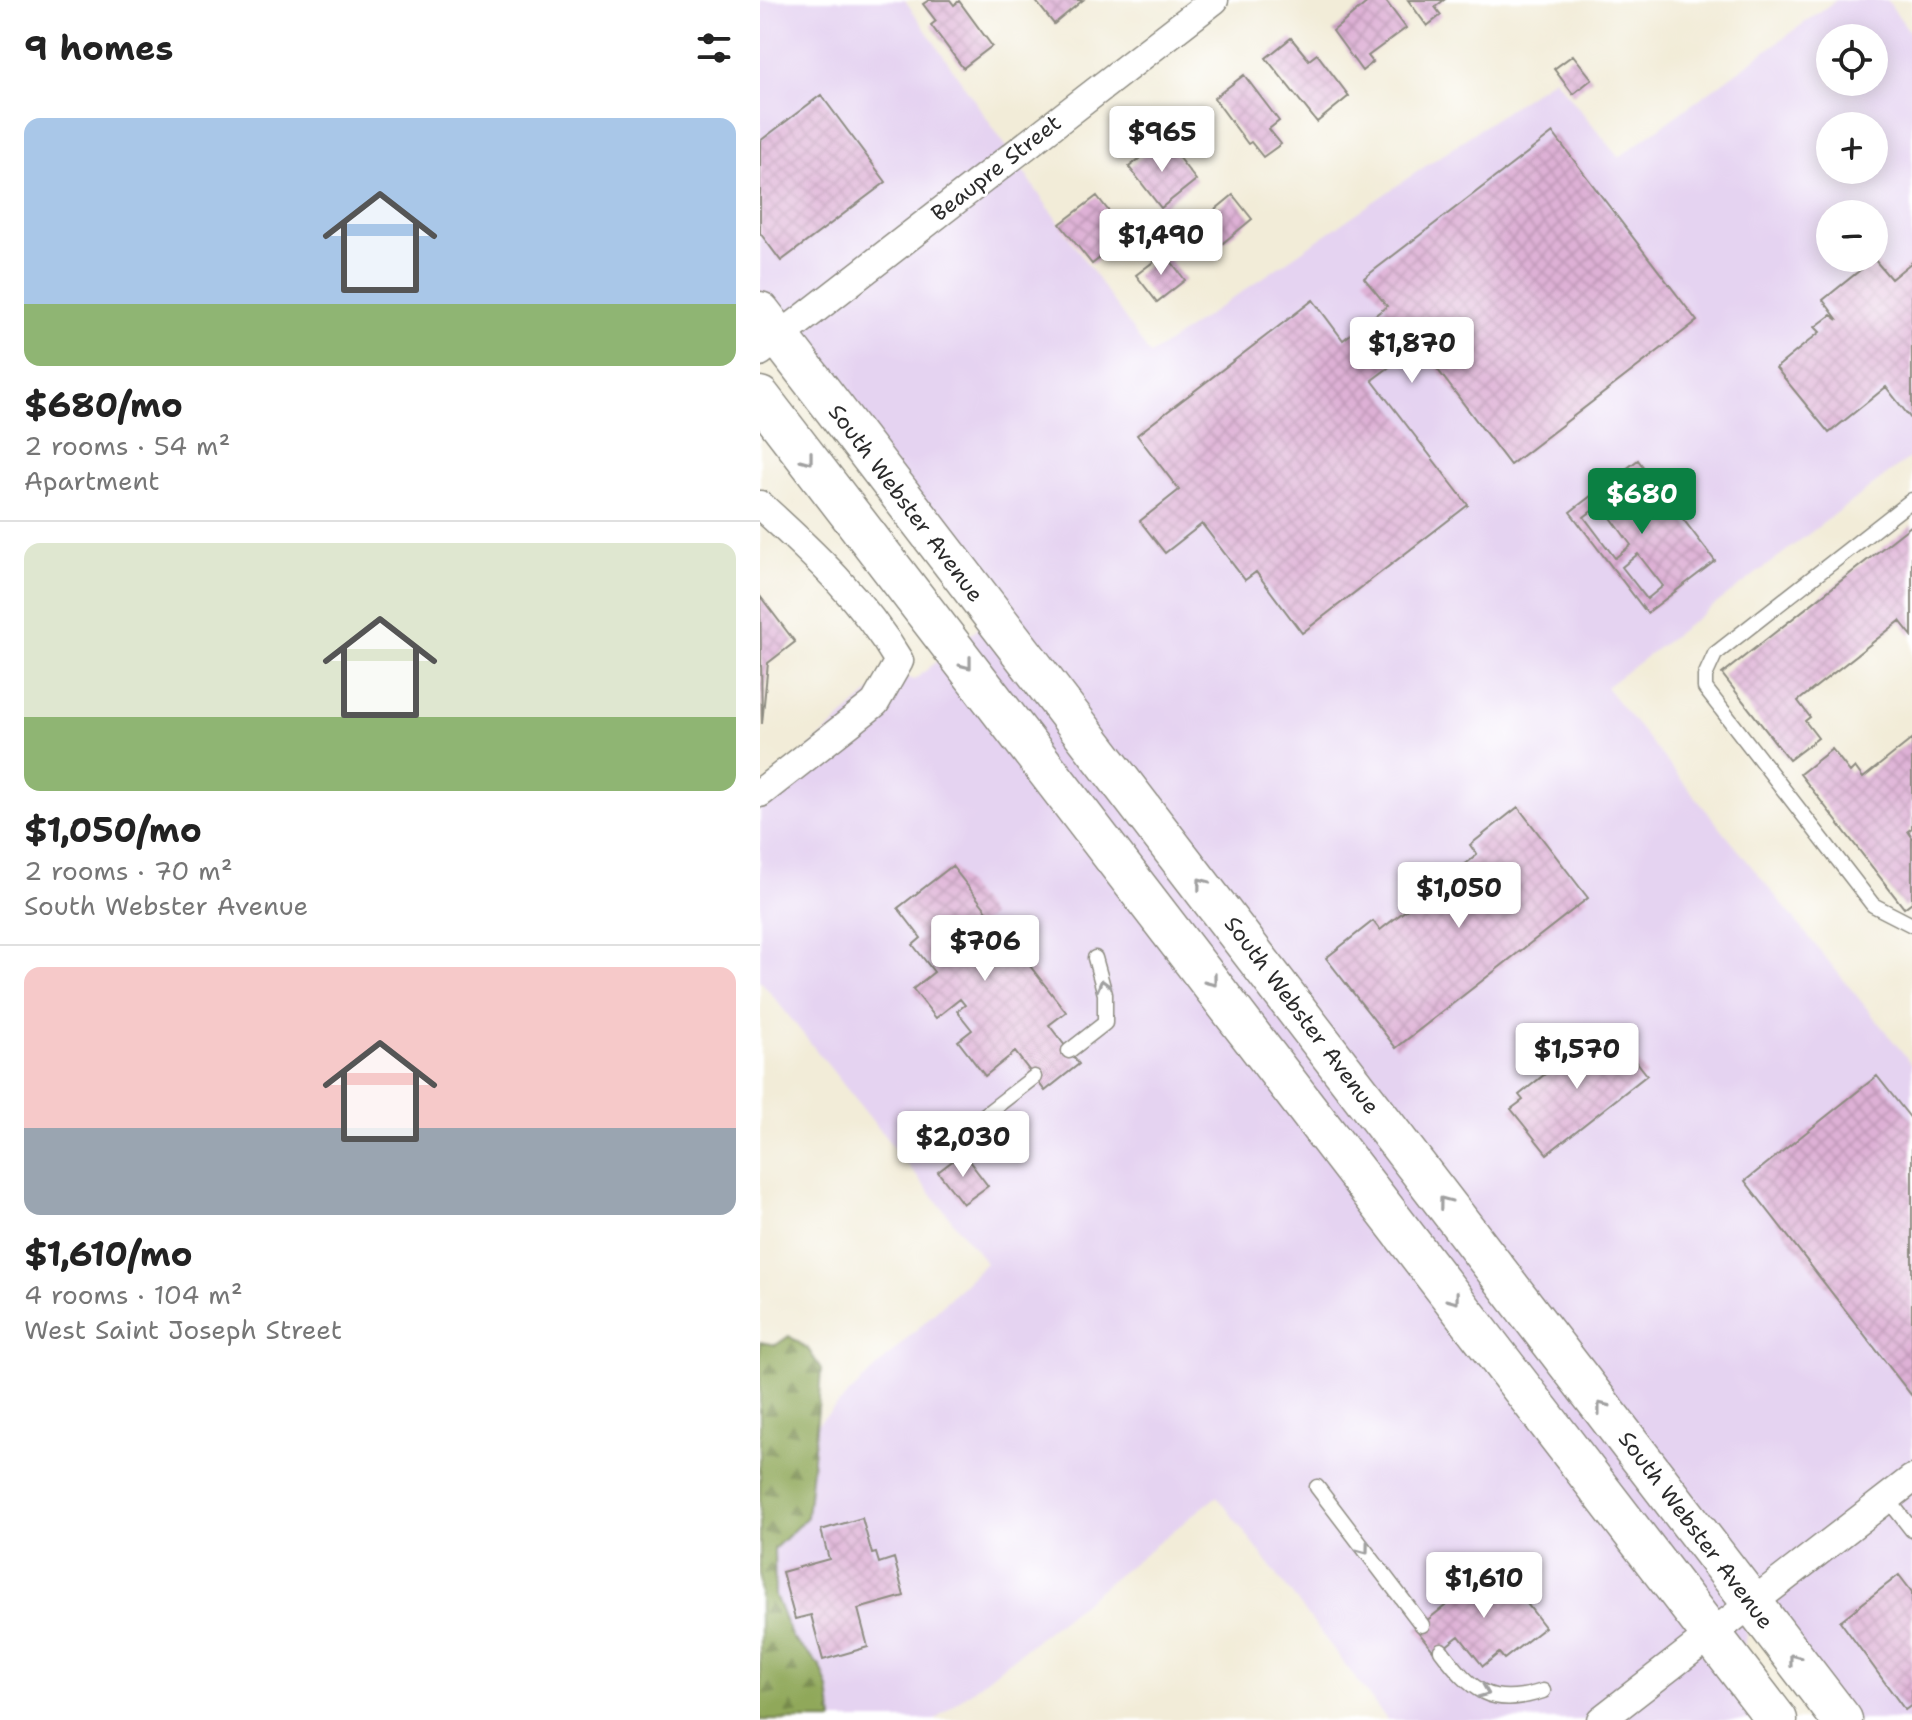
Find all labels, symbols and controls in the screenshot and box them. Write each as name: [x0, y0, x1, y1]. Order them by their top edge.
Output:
map controls: [1816, 24, 1888, 272]
button: locate: [1816, 24, 1888, 96]
text: 9 homes: [24, 25, 173, 71]
icon: filters: [692, 26, 736, 70]
pin: $965: [1115, 106, 1209, 174]
street label: Beaupre Street: [925, 108, 1067, 228]
button: +: [1816, 112, 1888, 184]
text: $965: [1127, 114, 1197, 149]
icon: home: [308, 170, 452, 314]
button: −: [1816, 200, 1888, 272]
pin: $1,490: [1096, 209, 1226, 277]
text: $1,490: [1117, 217, 1205, 252]
pin: $1,870: [1347, 317, 1477, 385]
text: $1,870: [1368, 325, 1456, 360]
text: $680/mo: [24, 382, 183, 428]
street label: South Webster Avenue: [822, 398, 990, 608]
text: 2 rooms · 54 m²: [24, 428, 230, 463]
one-way arrow: [799, 450, 813, 465]
text: Apartment: [24, 463, 160, 498]
pin: $680: [1595, 468, 1689, 536]
text: $680: [1606, 476, 1678, 511]
icon: home: [308, 595, 452, 739]
one-way arrow: [958, 655, 972, 670]
text: $1,050/mo: [24, 807, 202, 853]
text: 2 rooms · 70 m²: [24, 853, 233, 888]
pin: $1,050: [1394, 862, 1524, 930]
text: $1,050: [1416, 870, 1502, 905]
one-way arrow: [1197, 877, 1211, 892]
text: South Webster Avenue: [24, 888, 308, 923]
street label: South Webster Avenue: [1218, 910, 1386, 1120]
pin: $706: [938, 915, 1032, 983]
text: $706: [949, 923, 1021, 958]
one-way arrow: [1202, 972, 1216, 987]
one-way arrow: [1095, 979, 1112, 993]
icon: home: [308, 1019, 452, 1163]
pin: $1,570: [1512, 1023, 1642, 1091]
text: $1,570: [1534, 1031, 1620, 1066]
pin: $2,030: [898, 1111, 1028, 1179]
text: $2,030: [915, 1119, 1011, 1154]
one-way arrow: [1439, 1196, 1453, 1210]
text: $1,610/mo: [24, 1231, 193, 1277]
text: 4 rooms · 104 m²: [24, 1277, 243, 1312]
one-way arrow: [1445, 1290, 1459, 1305]
text: West Saint Joseph Street: [24, 1312, 342, 1347]
one-way arrow: [1598, 1401, 1612, 1416]
street label: South Webster Avenue: [1612, 1425, 1780, 1635]
one-way arrow: [1355, 1540, 1369, 1555]
pin: $1,610: [1419, 1552, 1549, 1620]
text: $1,610: [1444, 1560, 1524, 1595]
one-way arrow: [1790, 1653, 1804, 1667]
one-way arrow: [1476, 1682, 1490, 1699]

